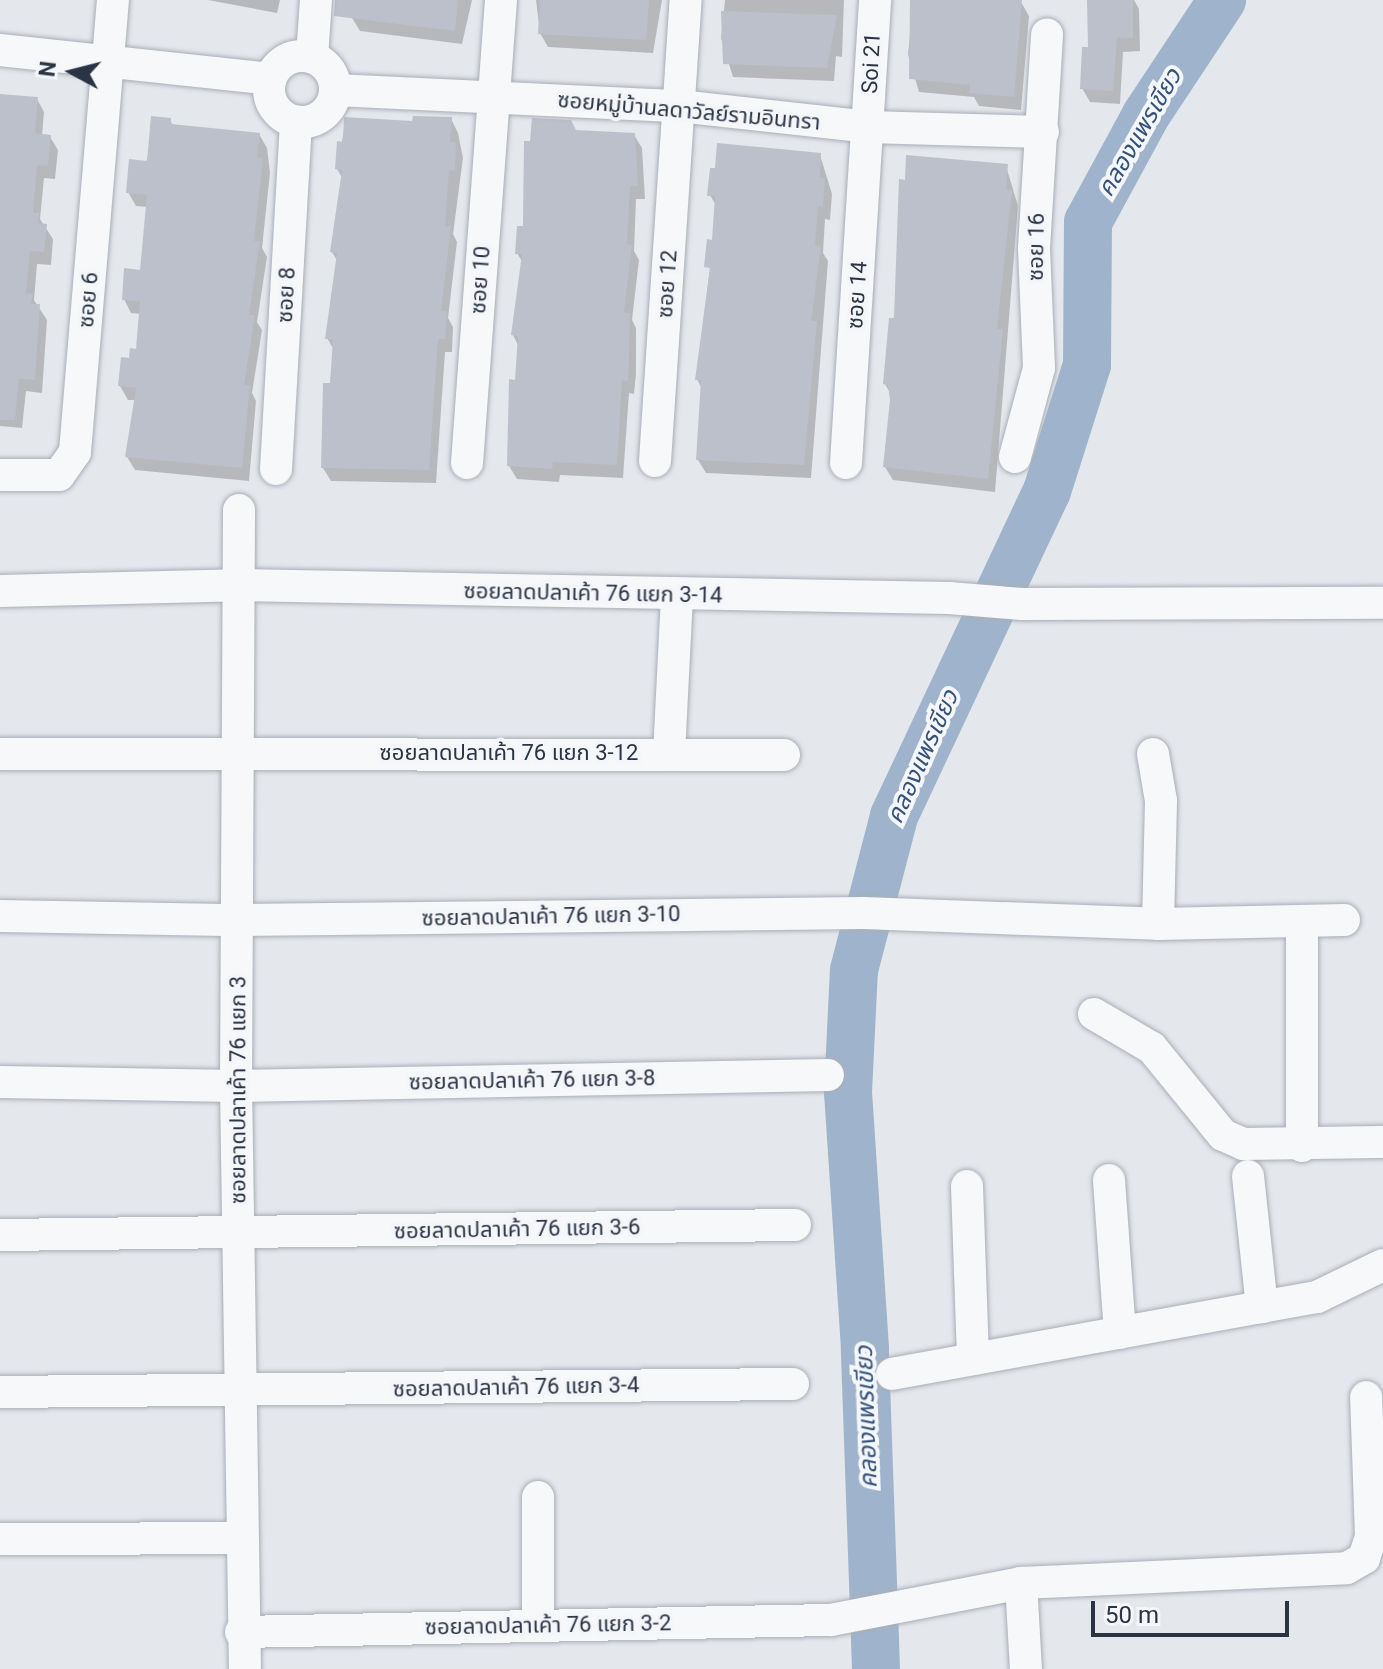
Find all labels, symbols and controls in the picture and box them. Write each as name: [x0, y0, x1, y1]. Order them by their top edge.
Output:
north arrow: [32, 32, 112, 112]
street label: Soi 21: [856, 32, 886, 94]
text: N: [34, 60, 61, 78]
water label: คลองแพรเขียว: [1092, 64, 1188, 202]
street label: ซอยหมู่บ้านลดาวัลย์รามอินทรา: [556, 86, 822, 136]
street label: ซอย 16: [1022, 213, 1050, 281]
street label: ซอย 10: [464, 245, 496, 315]
street label: ซอย 12: [651, 249, 683, 319]
street label: ซอย 14: [841, 260, 873, 330]
street label: ซอย 8: [271, 266, 301, 324]
street label: ซอย 6: [72, 271, 104, 329]
street label: ซอยลาดปลาเค้า 76 แยก 3-14: [463, 578, 723, 608]
water label: คลองแพรเขียว: [881, 686, 965, 828]
street label: ซอยลาดปลาเค้า 76 แยก 3-12: [380, 740, 638, 766]
street label: ซอยลาดปลาเค้า 76 แยก 3-10: [421, 901, 681, 931]
street label: ซอยลาดปลาเค้า 76 แยก 3: [225, 976, 251, 1204]
street label: ซอยลาดปลาเค้า 76 แยก 3-8: [409, 1065, 655, 1095]
street label: ซอยลาดปลาเค้า 76 แยก 3-6: [394, 1214, 640, 1244]
water label: คลองแพรเขียว: [850, 1345, 884, 1489]
street label: ซอยลาดปลาเค้า 76 แยก 3-4: [393, 1372, 639, 1402]
scale bar: [1095, 1585, 1293, 1635]
text: 50 m: [1105, 1601, 1159, 1629]
street label: ซอยลาดปลาเค้า 76 แยก 3-2: [425, 1610, 671, 1640]

